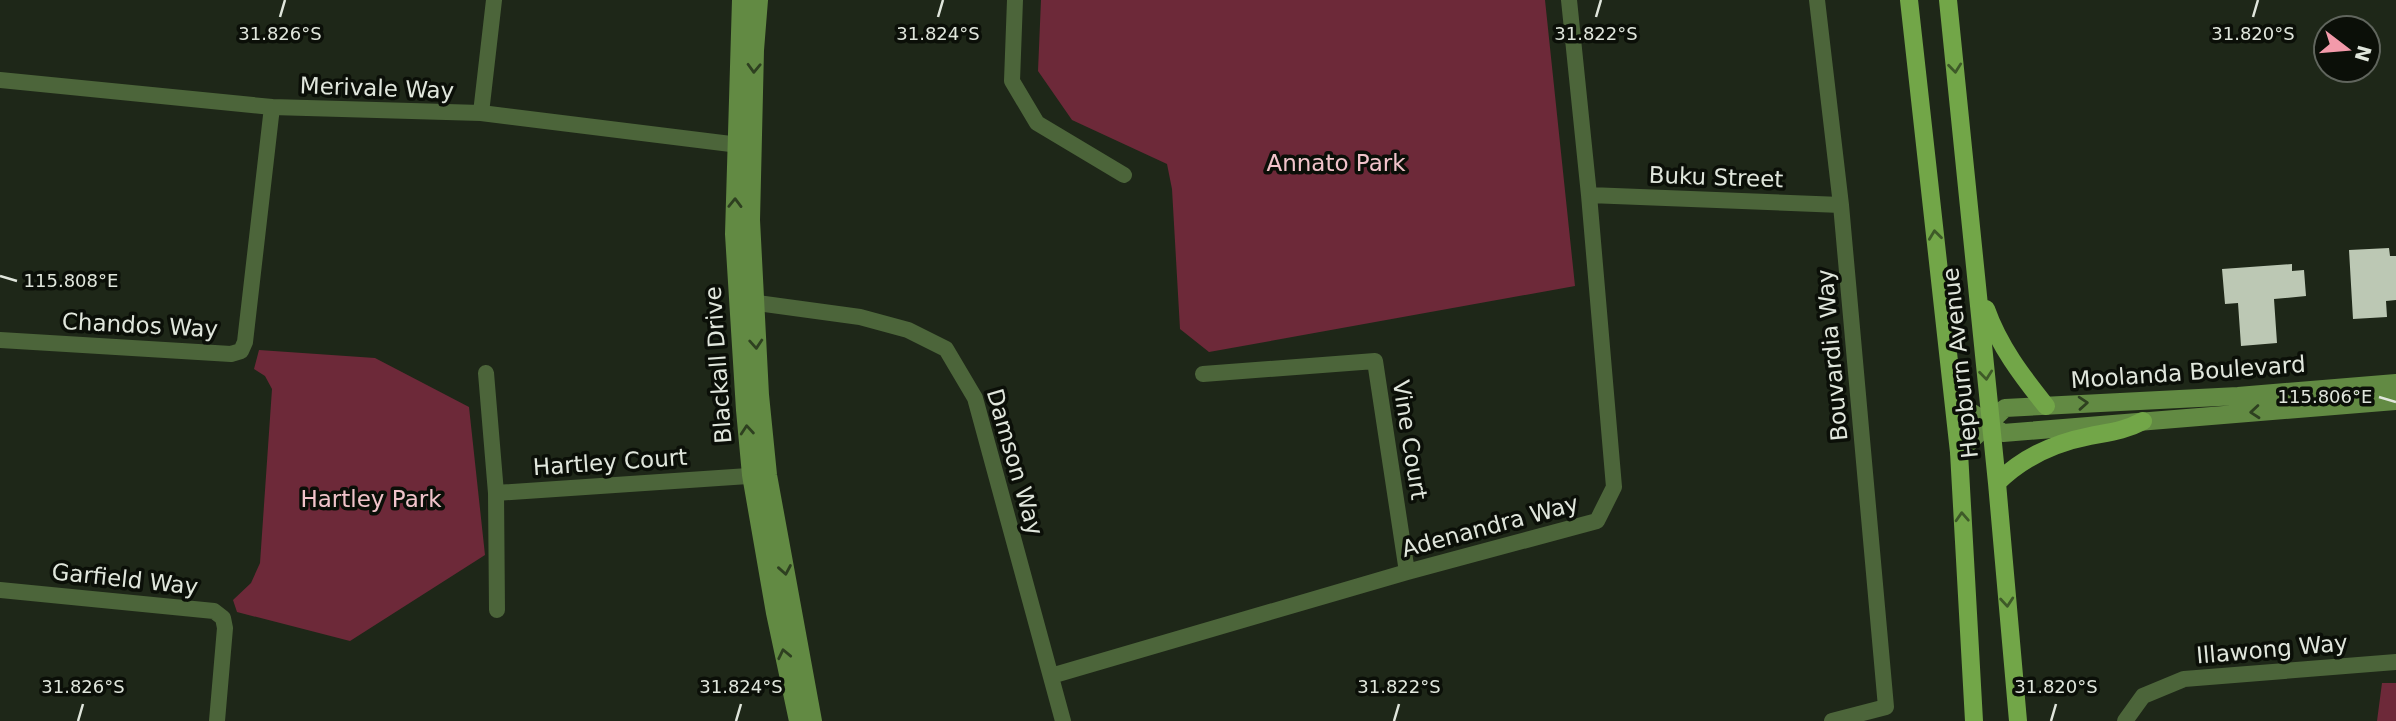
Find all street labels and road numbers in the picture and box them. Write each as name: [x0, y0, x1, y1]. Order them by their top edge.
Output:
street label: Merivale Way: [299, 72, 455, 104]
street label: Buku Street: [1648, 162, 1784, 192]
street label: Hepburn Avenue: [1937, 266, 1983, 460]
street label: Bouvardia Way: [1812, 268, 1852, 442]
street label: Blackall Drive: [700, 286, 736, 444]
street label: Chandos Way: [61, 308, 219, 342]
street label: Moolanda Boulevard: [2070, 351, 2306, 393]
street label: Vine Court: [1388, 378, 1432, 502]
street label: Damson Way: [982, 386, 1048, 538]
street label: Hartley Court: [532, 444, 688, 480]
street label: Adenandra Way: [1399, 490, 1581, 562]
street label: Garfield Way: [50, 558, 200, 600]
street label: Illawong Way: [2195, 629, 2349, 669]

